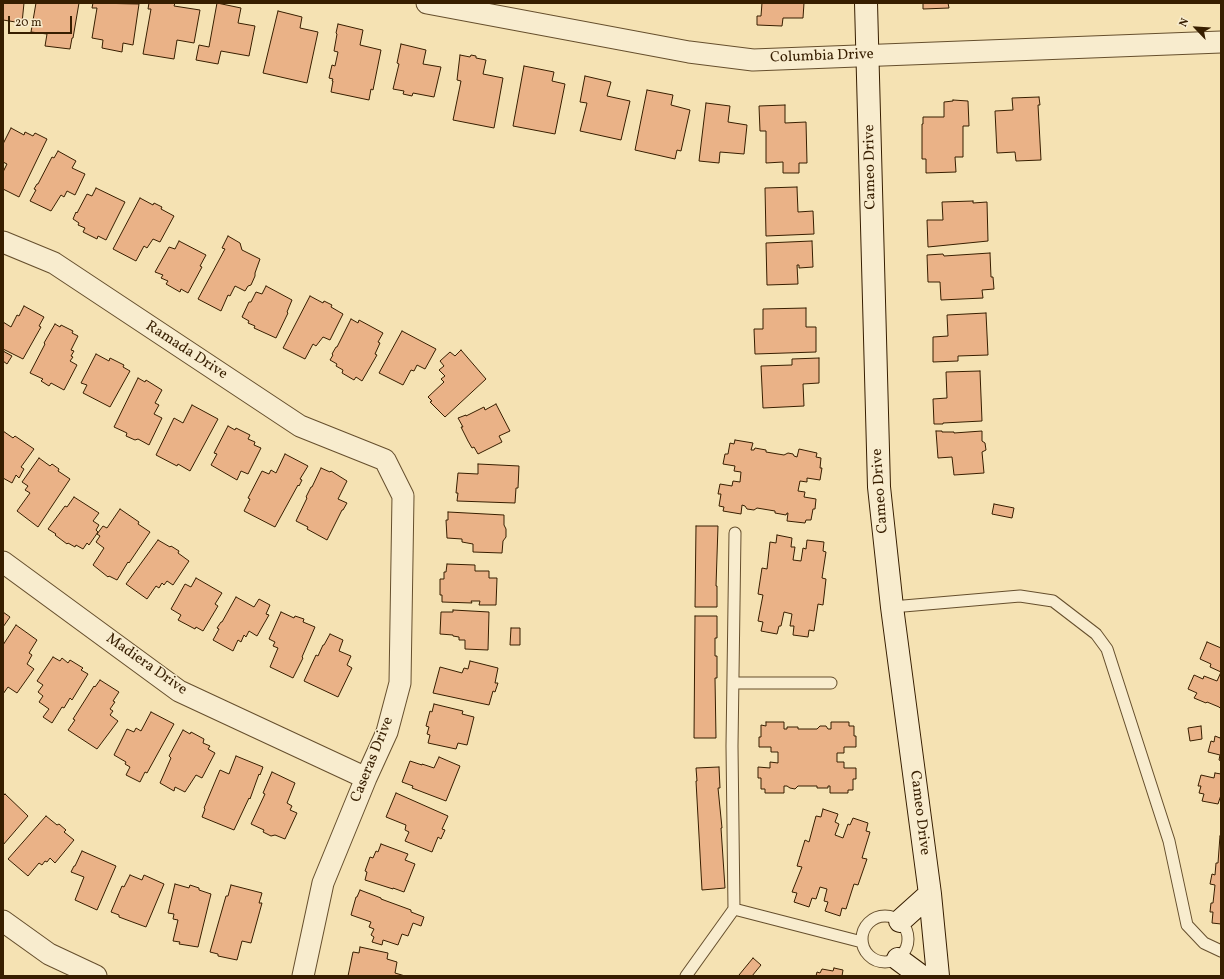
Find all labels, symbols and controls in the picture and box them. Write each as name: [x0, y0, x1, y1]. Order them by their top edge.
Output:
scale bar: [10, 8, 74, 34]
north arrow: [1176, 8, 1216, 48]
text: 20 m: [15, 15, 42, 31]
text: N: [1176, 16, 1193, 30]
street label: Columbia Drive: [770, 46, 874, 68]
street label: Cameo Drive: [861, 124, 881, 210]
street label: Ramada Drive: [142, 318, 230, 384]
street label: Cameo Drive: [869, 448, 893, 534]
street label: Madiera Drive: [102, 630, 190, 700]
street label: Caseras Drive: [348, 715, 398, 805]
street label: Cameo Drive: [905, 770, 933, 856]

